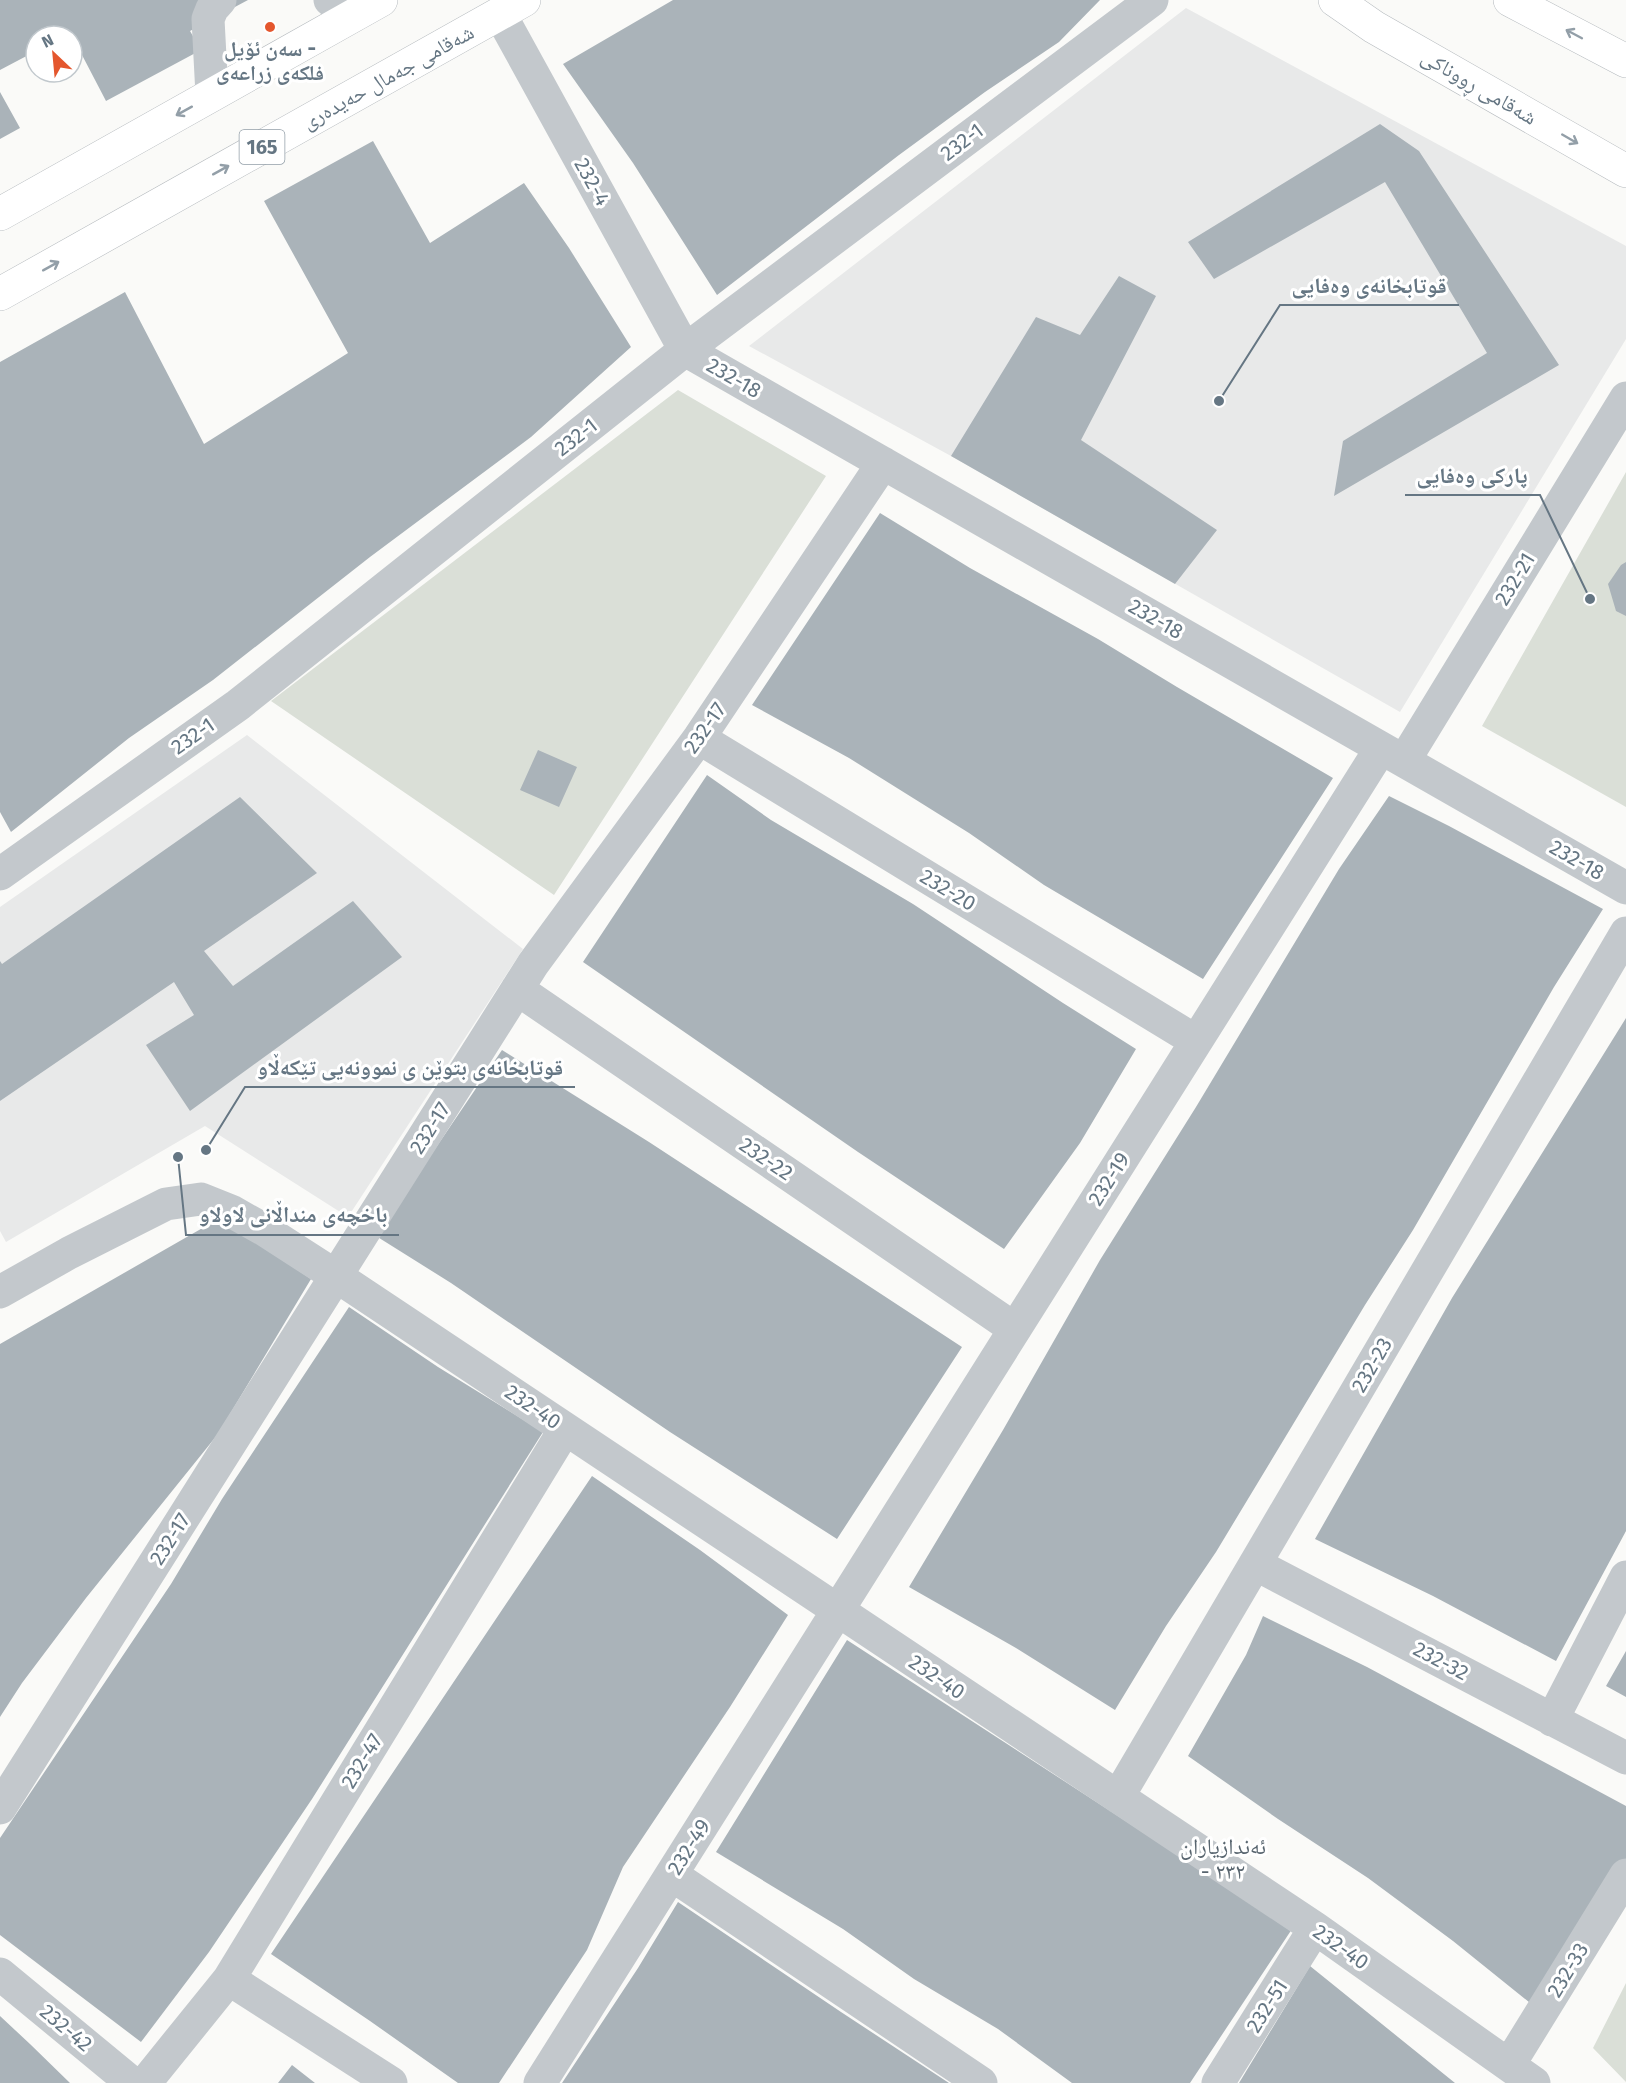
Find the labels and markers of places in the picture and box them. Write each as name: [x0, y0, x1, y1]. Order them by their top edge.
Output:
marker: سەن ئۆیل - فلکەی زرا‌عەی: [263, 20, 277, 34]
place label: سەن ئۆیل - فلکەی زرا‌عەی: [216, 36, 324, 86]
callout: قوتابخانەی وەفایی: [1280, 265, 1459, 305]
callout: پارکی وەفایی: [1405, 455, 1540, 495]
callout: قوتابخانه‌ی بتوێن ی نموونه‌یی تێکه‌ڵاو: [245, 1047, 575, 1087]
callout: باخچەی منداڵانی لاولاو: [186, 1195, 399, 1235]

